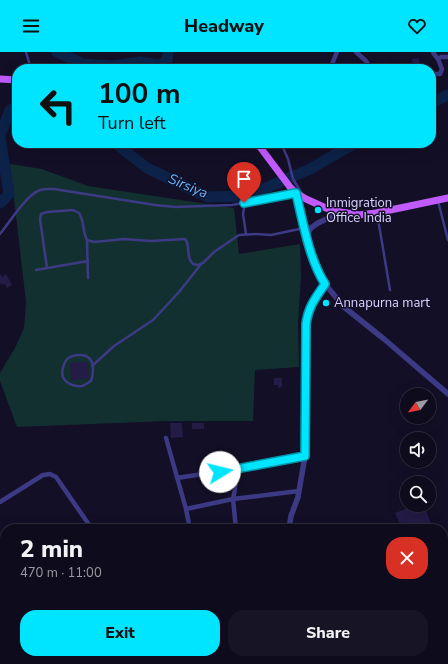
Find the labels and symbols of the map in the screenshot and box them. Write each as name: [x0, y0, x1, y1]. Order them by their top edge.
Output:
pin: [227, 162, 261, 203]
water label: Sirsiya: [165, 169, 211, 203]
place label: Inmigration Office India: [326, 194, 392, 227]
marker: Inmigration Office India: [313, 205, 323, 215]
place label: Annapurna mart: [334, 294, 430, 312]
marker: Annapurna mart: [321, 298, 331, 308]
north arrow: [400, 388, 436, 424]
position arrow: [199, 451, 241, 493]

